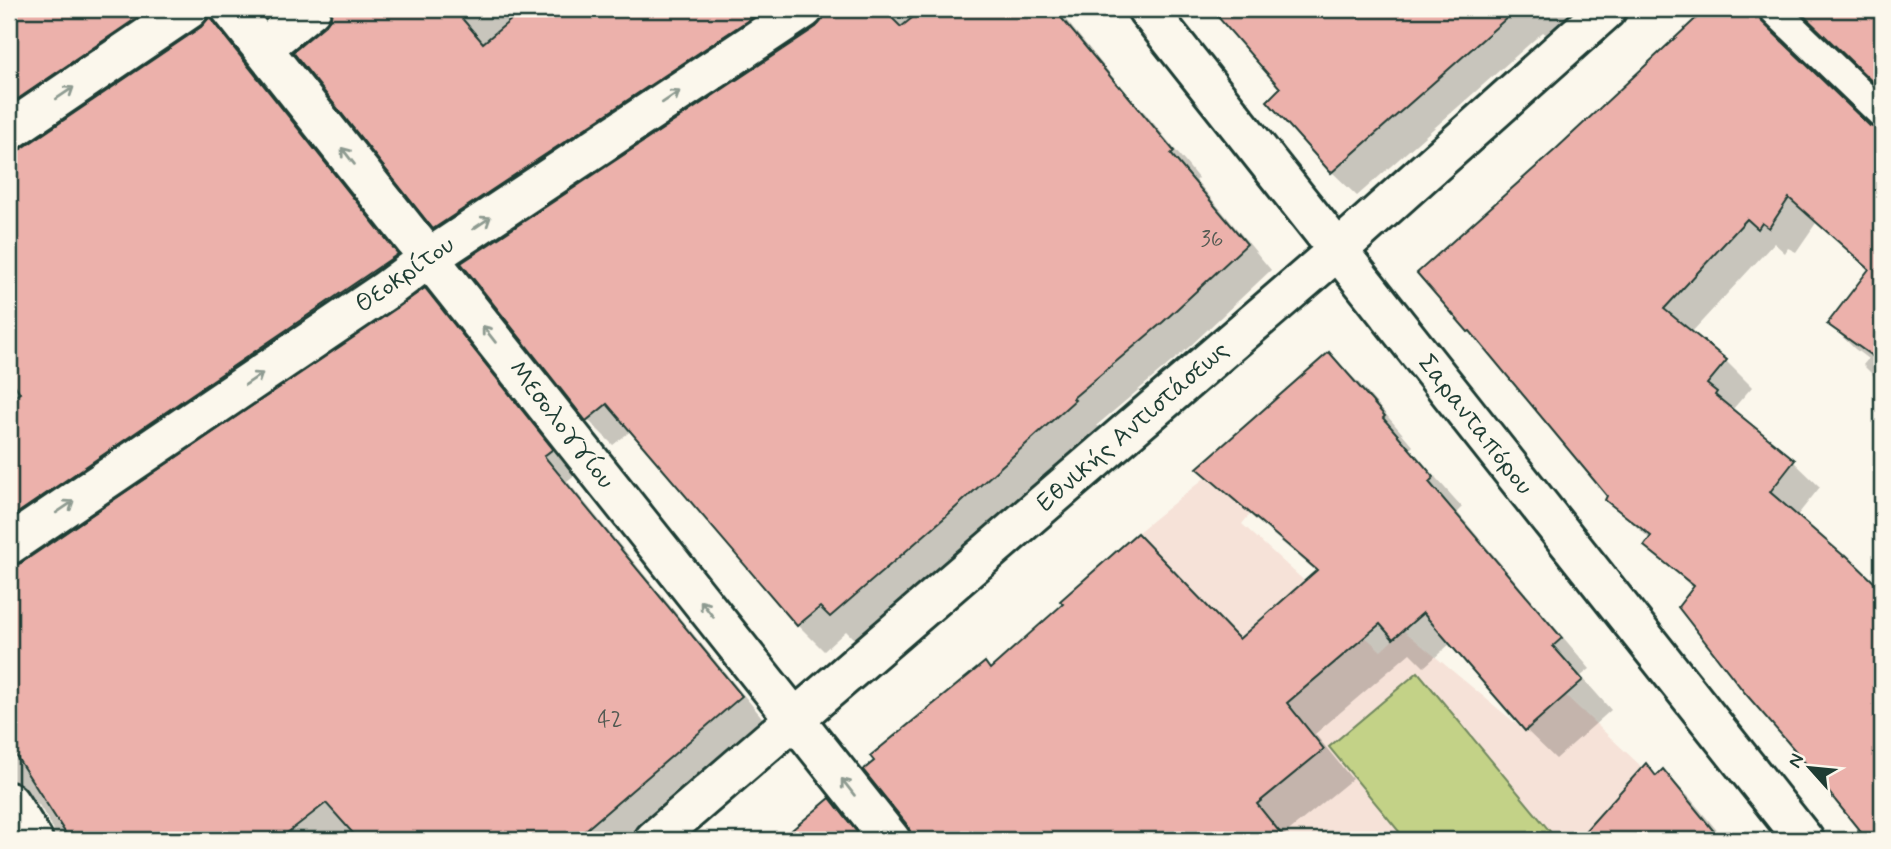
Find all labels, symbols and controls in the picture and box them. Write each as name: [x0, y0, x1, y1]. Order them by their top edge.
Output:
one-way arrow: [55, 86, 74, 100]
one-way arrow: [661, 90, 680, 104]
one-way arrow: [341, 147, 356, 166]
one-way arrow: [472, 216, 491, 230]
house number: 36: [1200, 225, 1224, 255]
street label: Θεοκρίτου: [348, 228, 462, 322]
one-way arrow: [482, 326, 497, 344]
street label: Εθνικής Αντιστάσεως: [1030, 334, 1236, 520]
street label: Σαρανταπόρου: [1409, 348, 1541, 502]
street label: Μεσολογγίου: [500, 354, 622, 496]
one-way arrow: [244, 372, 263, 386]
one-way arrow: [55, 499, 74, 514]
one-way arrow: [699, 600, 715, 618]
house number: 42: [597, 705, 623, 735]
north arrow: [1776, 734, 1846, 804]
text: N: [1782, 750, 1810, 772]
one-way arrow: [841, 778, 856, 796]

